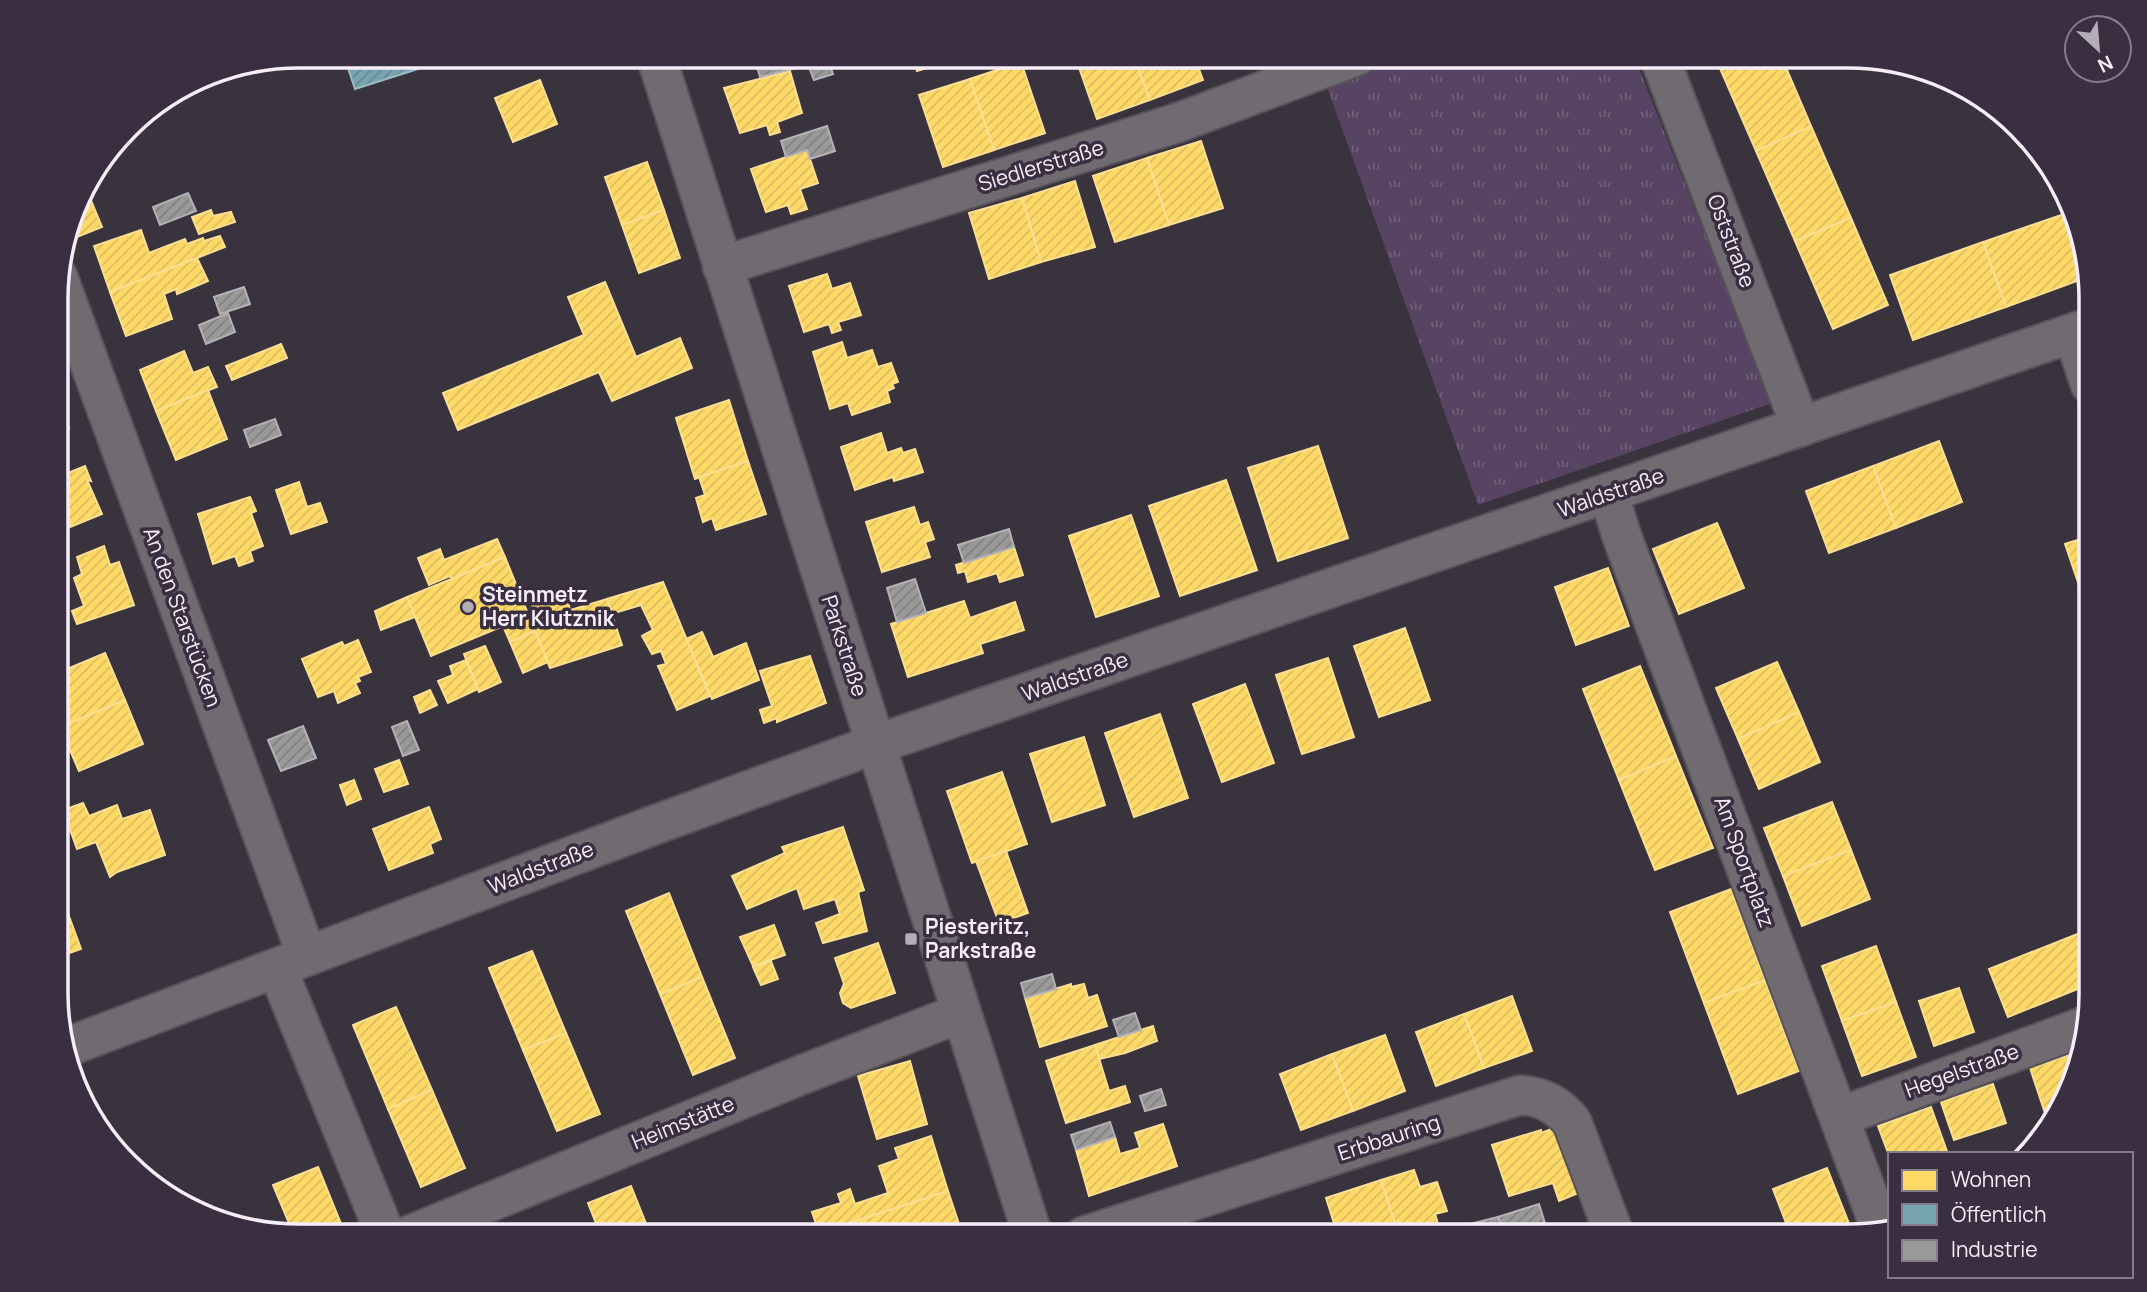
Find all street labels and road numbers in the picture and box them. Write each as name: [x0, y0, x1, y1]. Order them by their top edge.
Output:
street label: Siedlerstraße: [974, 133, 1107, 197]
street label: Oststraße: [1701, 190, 1763, 291]
street label: Waldstraße: [1554, 461, 1668, 523]
street label: An den Starstücken: [137, 523, 228, 710]
street label: Parkstraße: [815, 592, 874, 700]
street label: Waldstraße: [1018, 645, 1132, 707]
street label: Am Sportplatz: [1708, 792, 1782, 931]
street label: Waldstraße: [484, 834, 597, 900]
street label: Hegelstraße: [1901, 1036, 2023, 1104]
street label: Heimstätte: [627, 1089, 738, 1155]
street label: Erbbauring: [1334, 1107, 1443, 1167]

